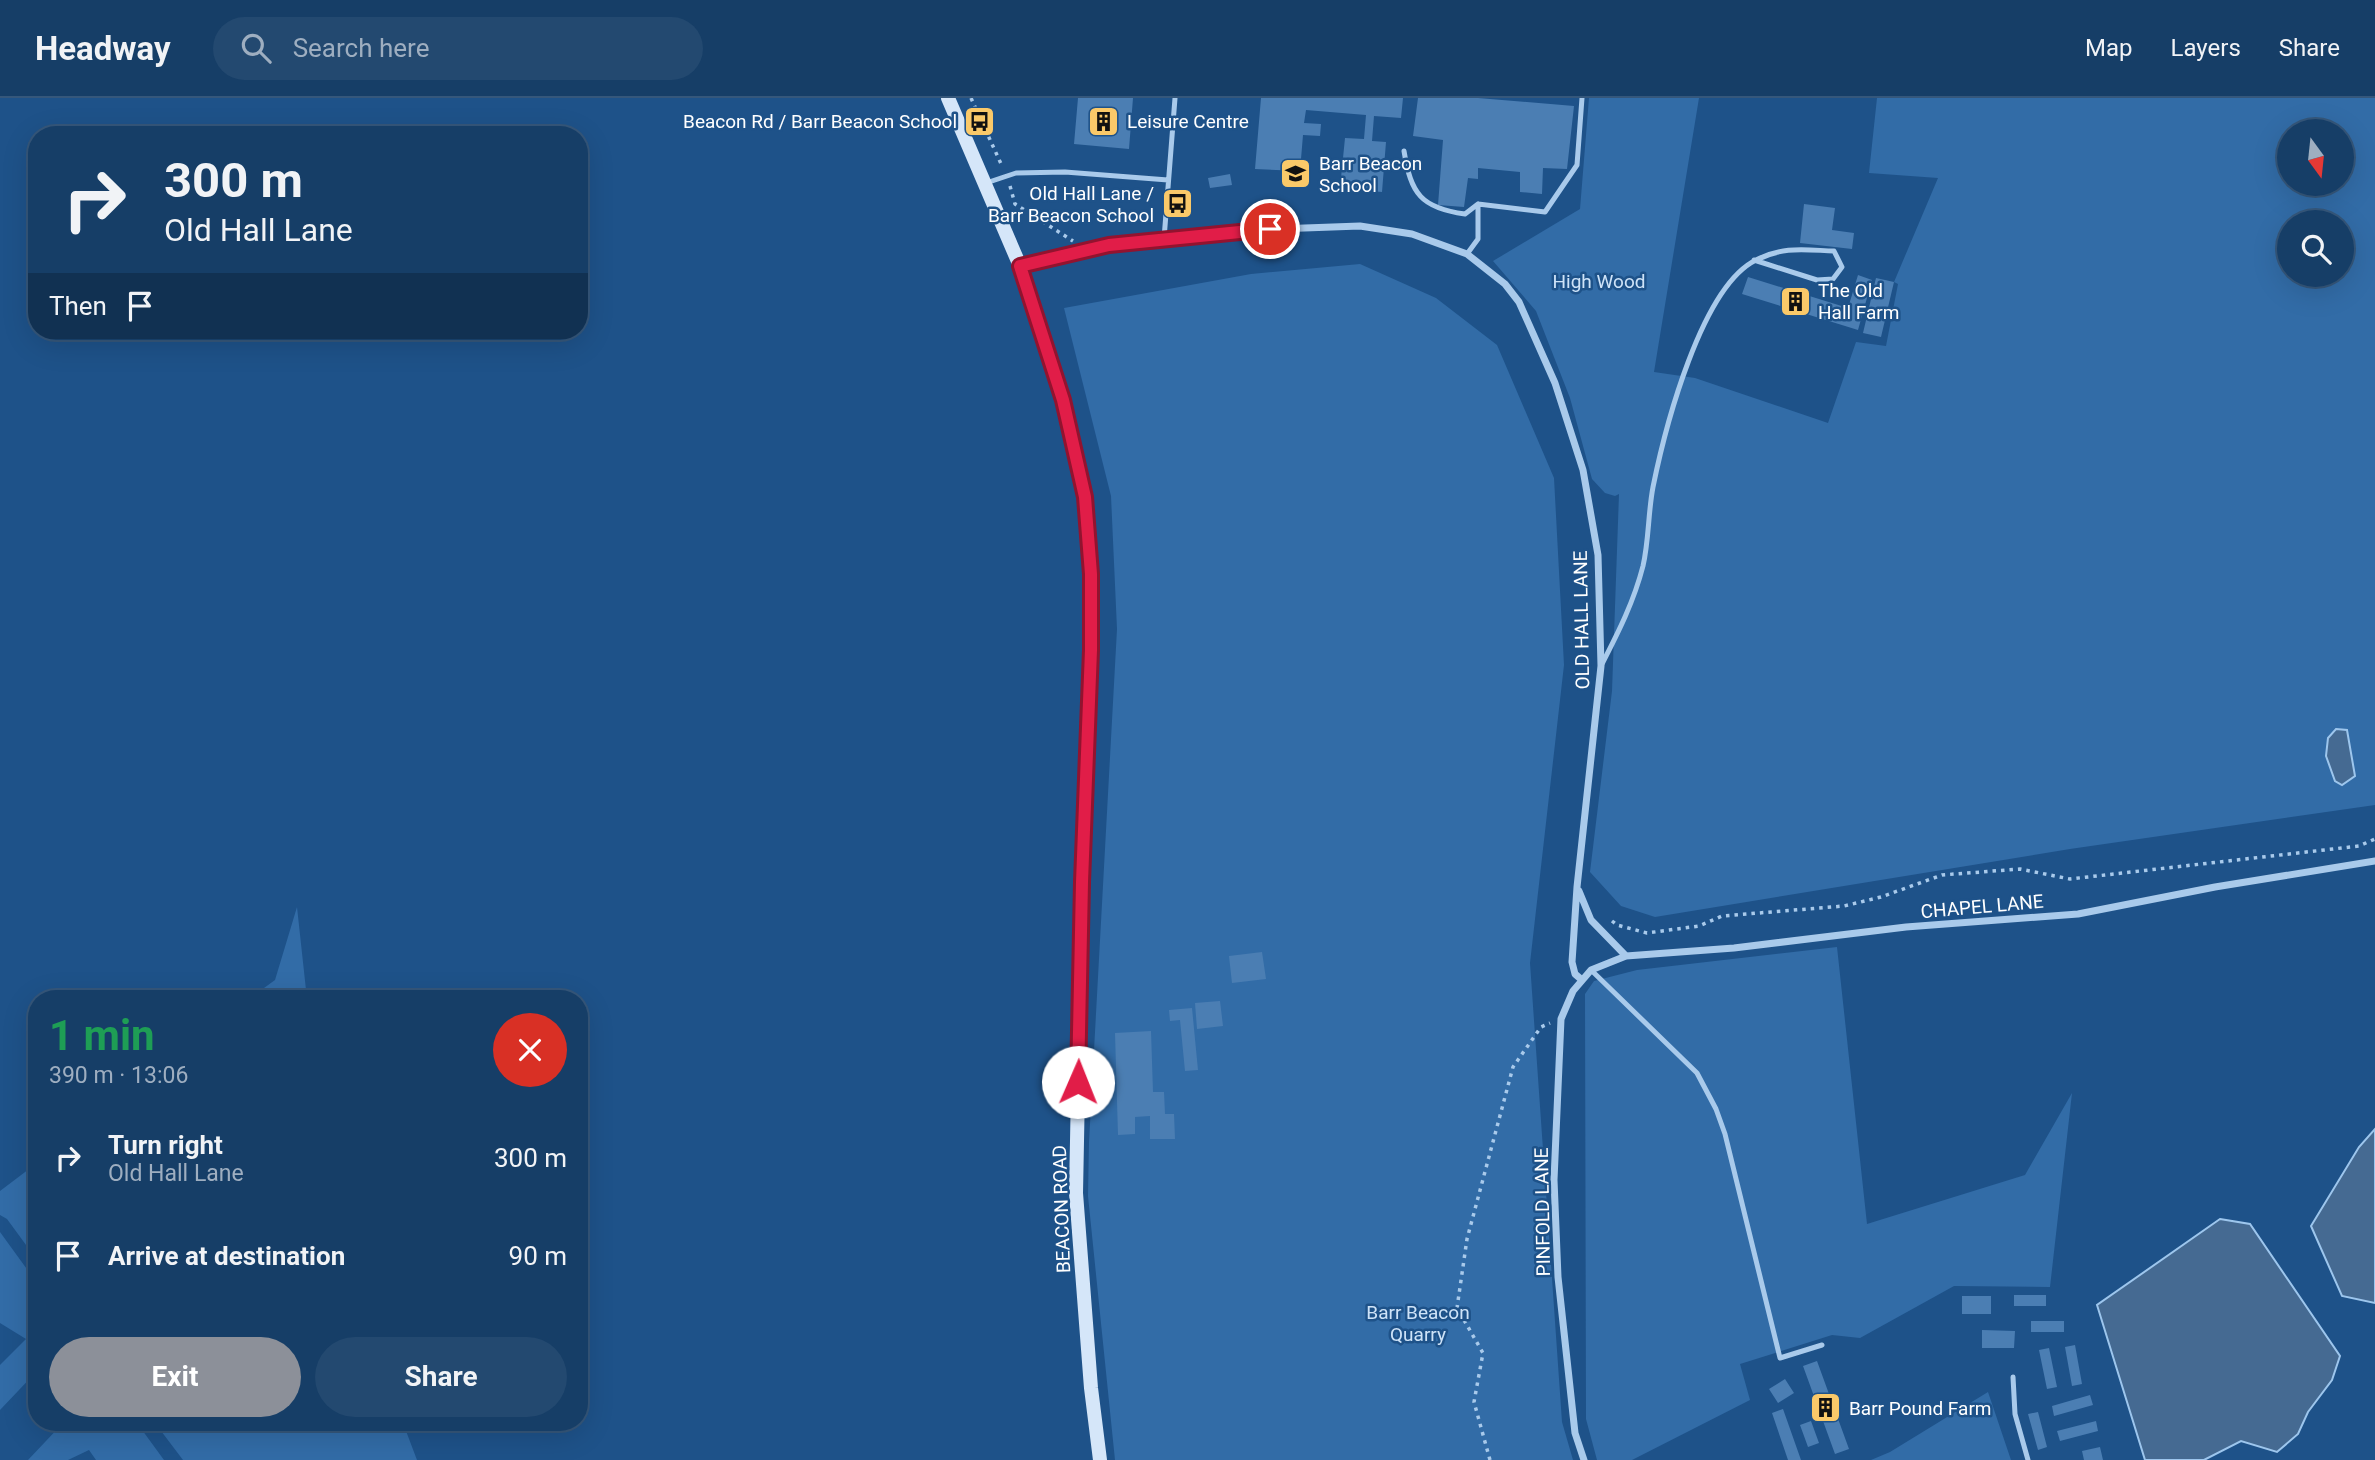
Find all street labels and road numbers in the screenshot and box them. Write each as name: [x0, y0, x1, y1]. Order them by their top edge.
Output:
street label: OLD HALL LANE: [1569, 550, 1594, 690]
street label: CHAPEL LANE: [1920, 890, 2045, 923]
street label: BEACON ROAD: [1048, 1145, 1075, 1273]
street label: PINFOLD LANE: [1530, 1147, 1555, 1277]

